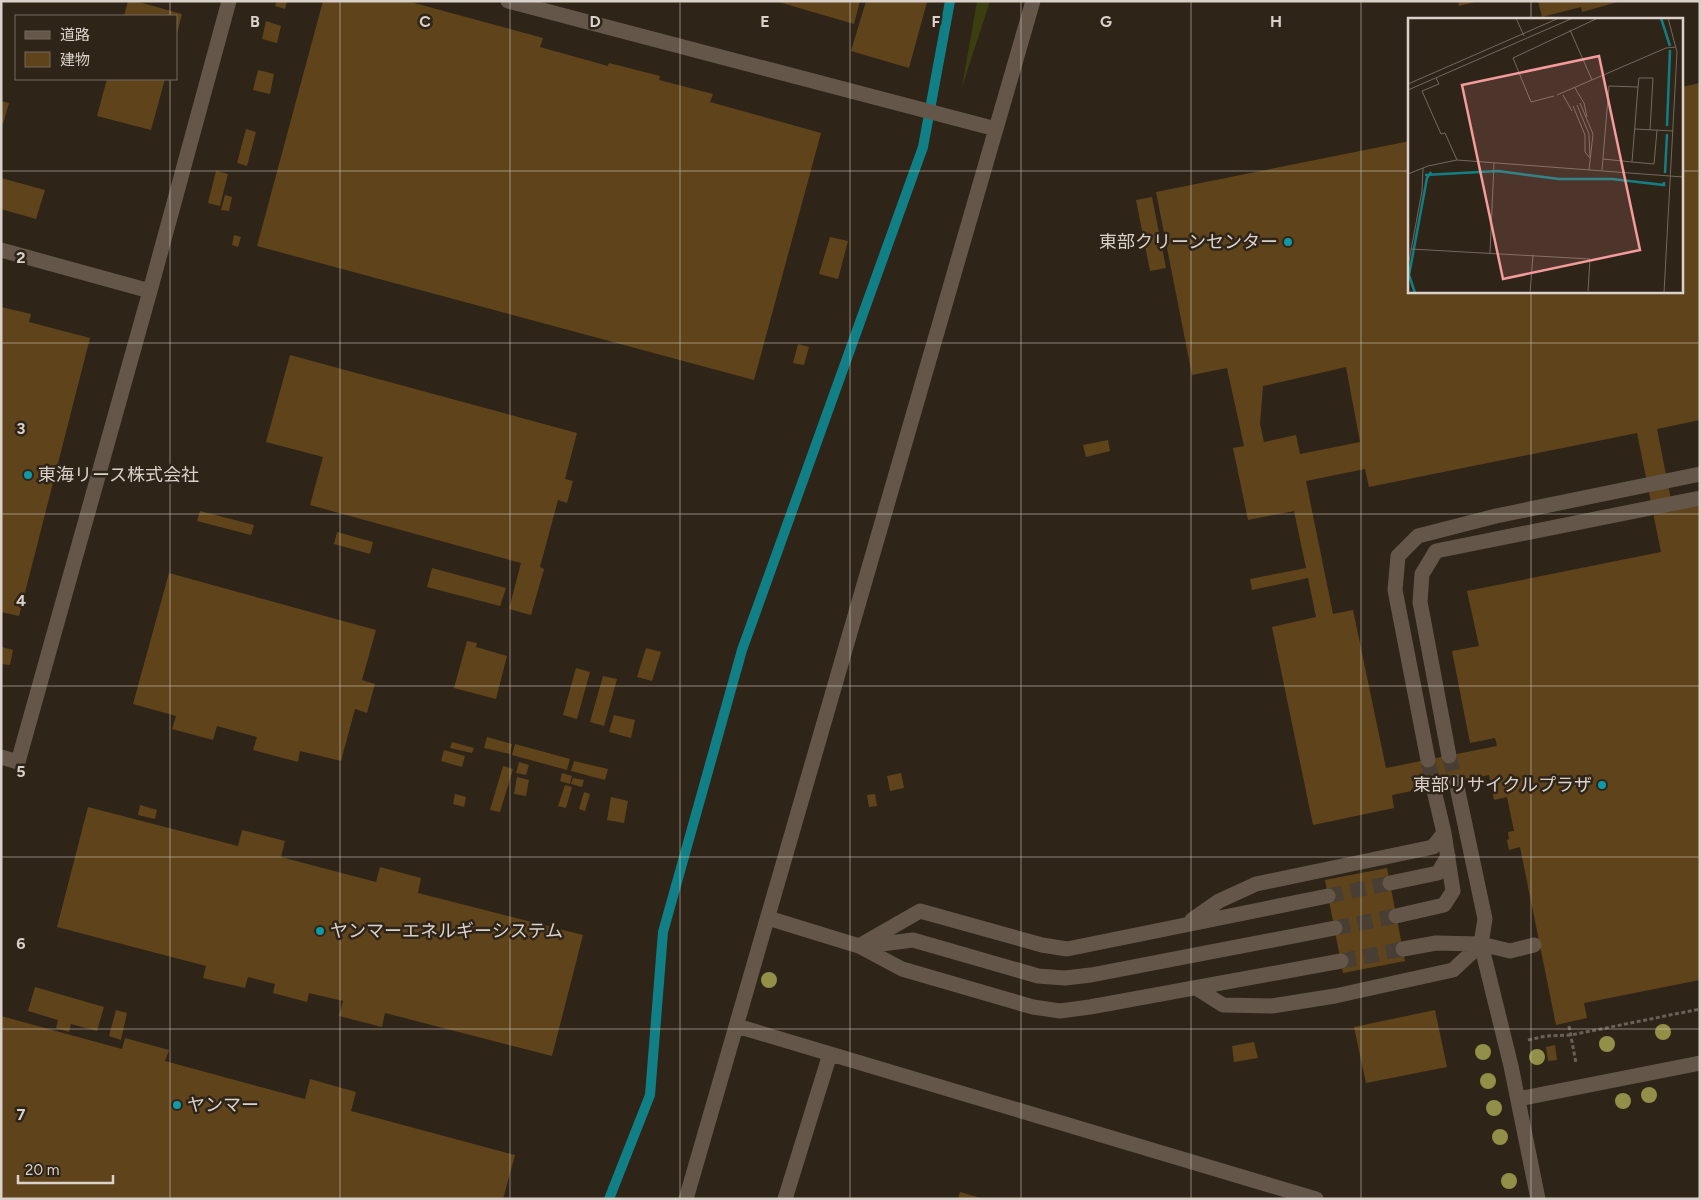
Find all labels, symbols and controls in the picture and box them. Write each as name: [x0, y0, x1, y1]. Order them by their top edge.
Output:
text: B: [250, 12, 260, 31]
text: C: [419, 12, 431, 31]
text: D: [589, 12, 601, 31]
text: E: [760, 12, 770, 31]
text: F: [932, 12, 941, 31]
text: G: [1100, 12, 1112, 31]
text: H: [1270, 12, 1282, 31]
legend: [15, 15, 178, 80]
inset map: [1408, 18, 1684, 292]
text: 道路: [60, 26, 90, 44]
text: 建物: [60, 51, 90, 69]
place label: 東部クリーンセンター: [1099, 231, 1278, 253]
marker: 東部クリーンセンター: [1282, 236, 1294, 248]
text: 2: [16, 248, 26, 267]
text: 3: [17, 419, 26, 438]
place label: 東海リース株式会社: [38, 464, 199, 486]
marker: 東海リース株式会社: [22, 469, 34, 481]
text: 4: [16, 591, 26, 610]
text: 5: [16, 762, 26, 781]
place label: 東部リサイクルプラザ: [1413, 774, 1592, 796]
marker: 東部リサイクルプラザ: [1596, 779, 1608, 791]
place label: ヤンマーエネルギーシステム: [330, 920, 563, 942]
marker: ヤンマーエネルギーシステム: [314, 925, 326, 937]
text: 6: [16, 934, 26, 953]
place label: ヤンマー: [187, 1094, 259, 1116]
marker: ヤンマー: [171, 1099, 183, 1111]
text: 7: [17, 1105, 26, 1124]
scale bar: [18, 1152, 112, 1184]
text: 20 m: [25, 1161, 59, 1179]

